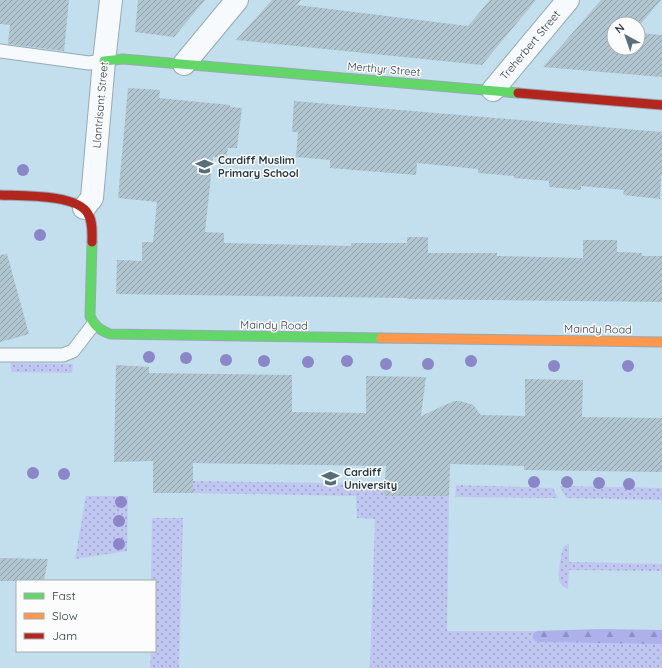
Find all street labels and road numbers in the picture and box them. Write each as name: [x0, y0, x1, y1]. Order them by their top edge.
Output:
street label: Treherbert Street: [497, 7, 563, 83]
street label: Merthyr Street: [347, 59, 421, 79]
street label: Llantrisant Street: [89, 61, 111, 149]
street label: Maindy Road: [240, 317, 308, 333]
street label: Maindy Road: [564, 321, 632, 337]

